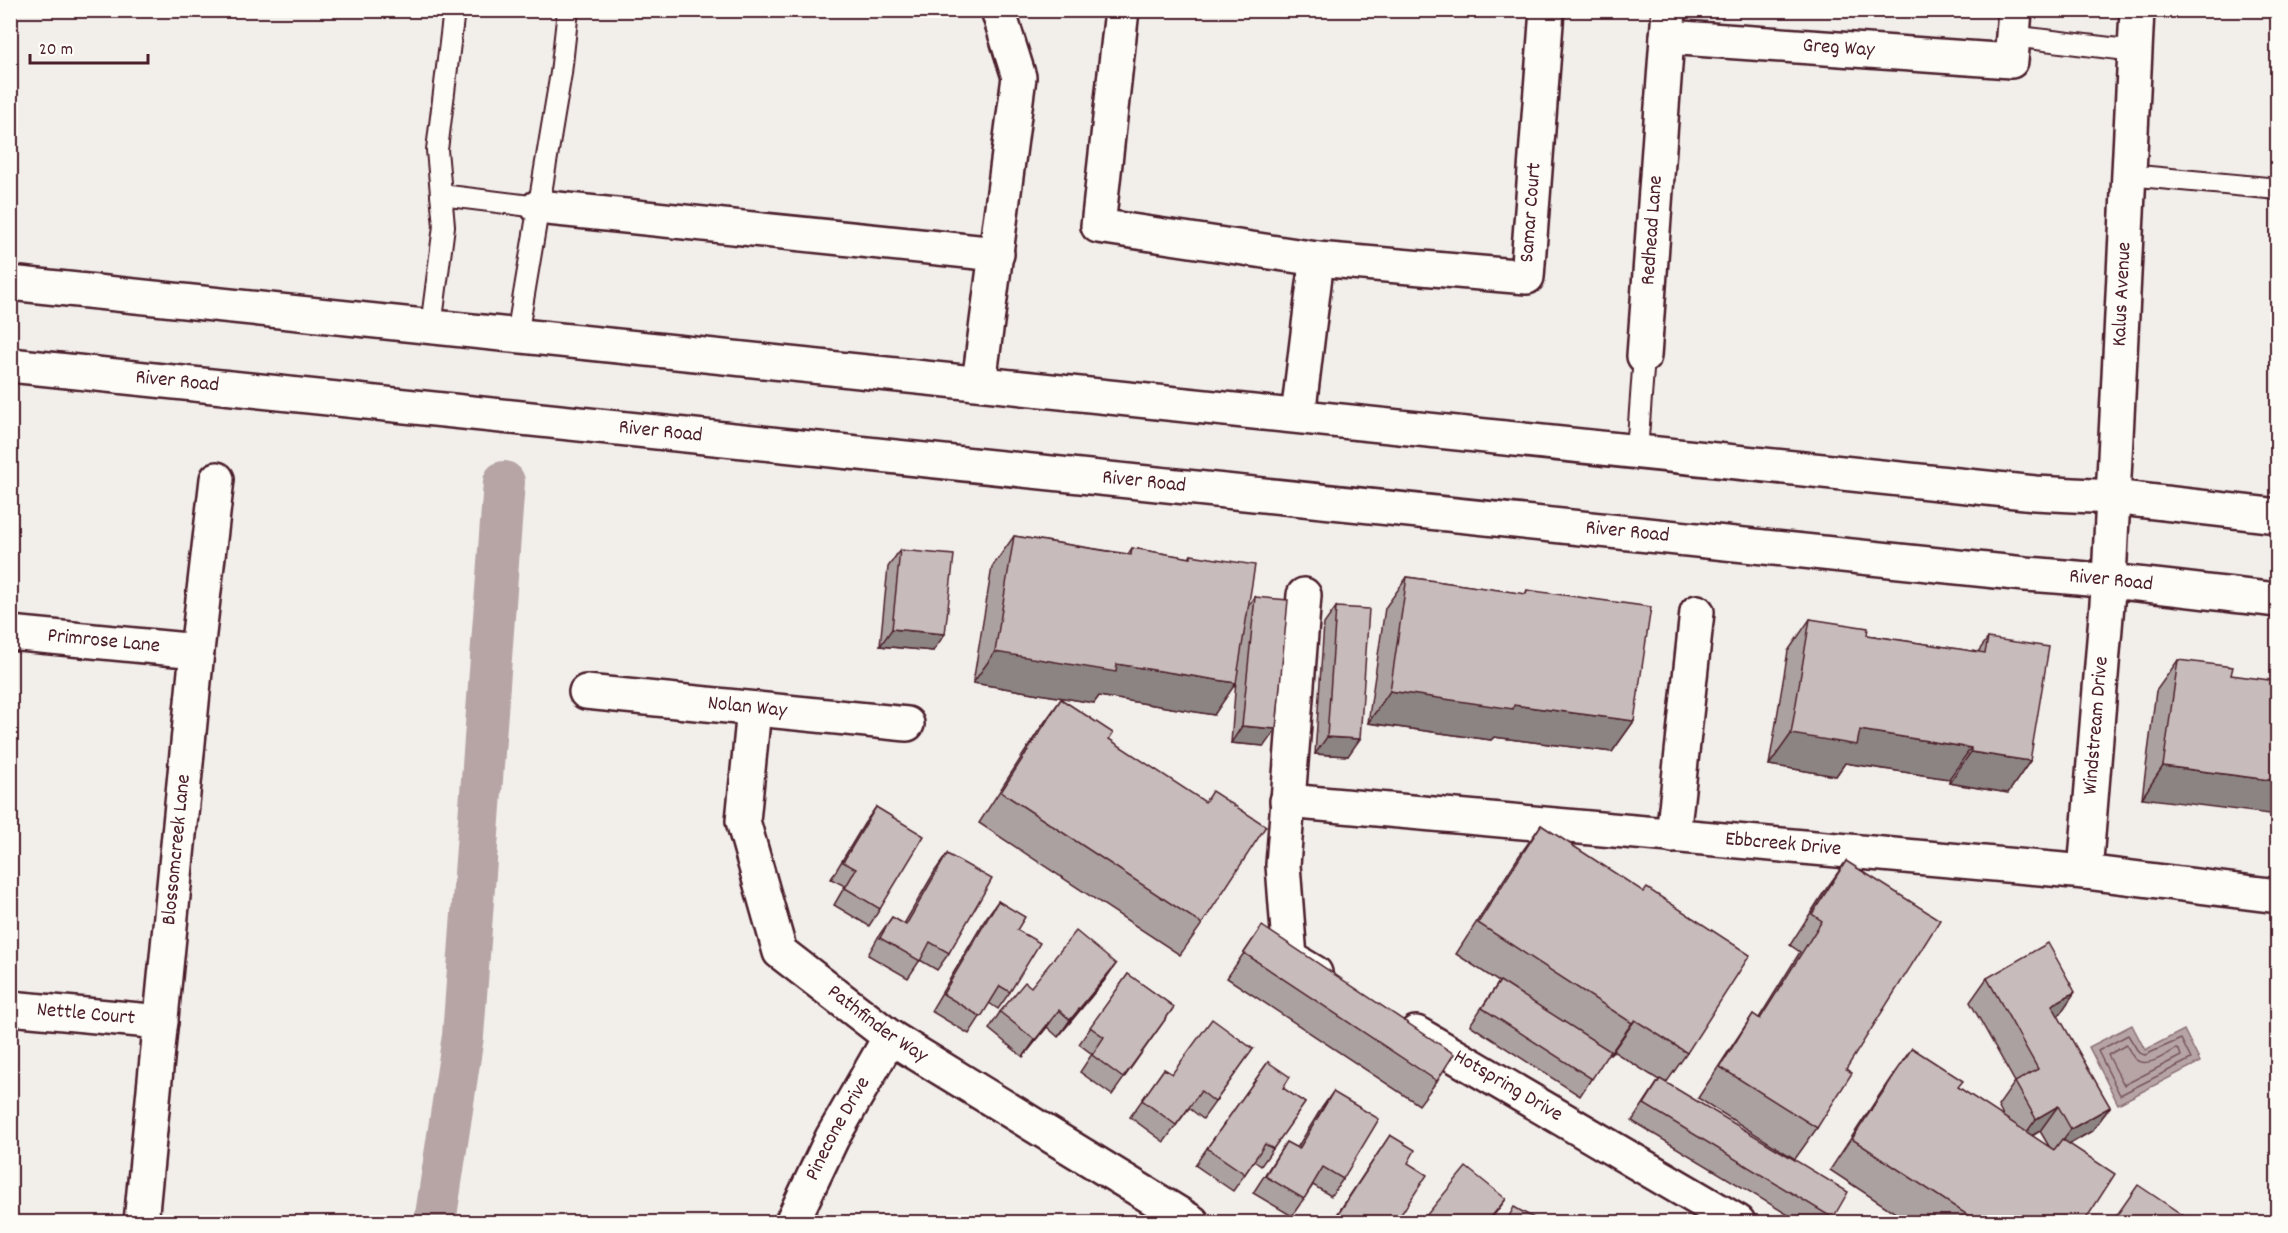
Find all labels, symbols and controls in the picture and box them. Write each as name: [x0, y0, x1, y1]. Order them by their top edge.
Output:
scale bar: [30, 27, 148, 65]
street label: Greg Way: [1802, 31, 1876, 66]
text: 20 m: [39, 38, 73, 63]
street label: Samar Court: [1513, 161, 1551, 264]
street label: Redhead Lane: [1634, 174, 1672, 286]
street label: Kalus Avenue: [2105, 241, 2141, 347]
street label: River Road: [134, 363, 220, 402]
street label: River Road: [617, 413, 704, 452]
street label: River Road: [1101, 463, 1187, 502]
street label: River Road: [1584, 513, 1671, 552]
street label: River Road: [2068, 562, 2154, 601]
street label: Primrose Lane: [46, 622, 161, 662]
street label: Windstream Drive: [2076, 655, 2118, 796]
street label: Nolan Way: [706, 689, 789, 727]
street label: Blossomcreek Lane: [155, 773, 200, 927]
street label: Ebbcreek Drive: [1724, 825, 1842, 865]
street label: Pathfinder Way: [820, 978, 934, 1072]
street label: Nettle Court: [35, 996, 136, 1035]
street label: Hotspring Drive: [1447, 1043, 1568, 1131]
street label: Pinecone Drive: [799, 1071, 879, 1186]

